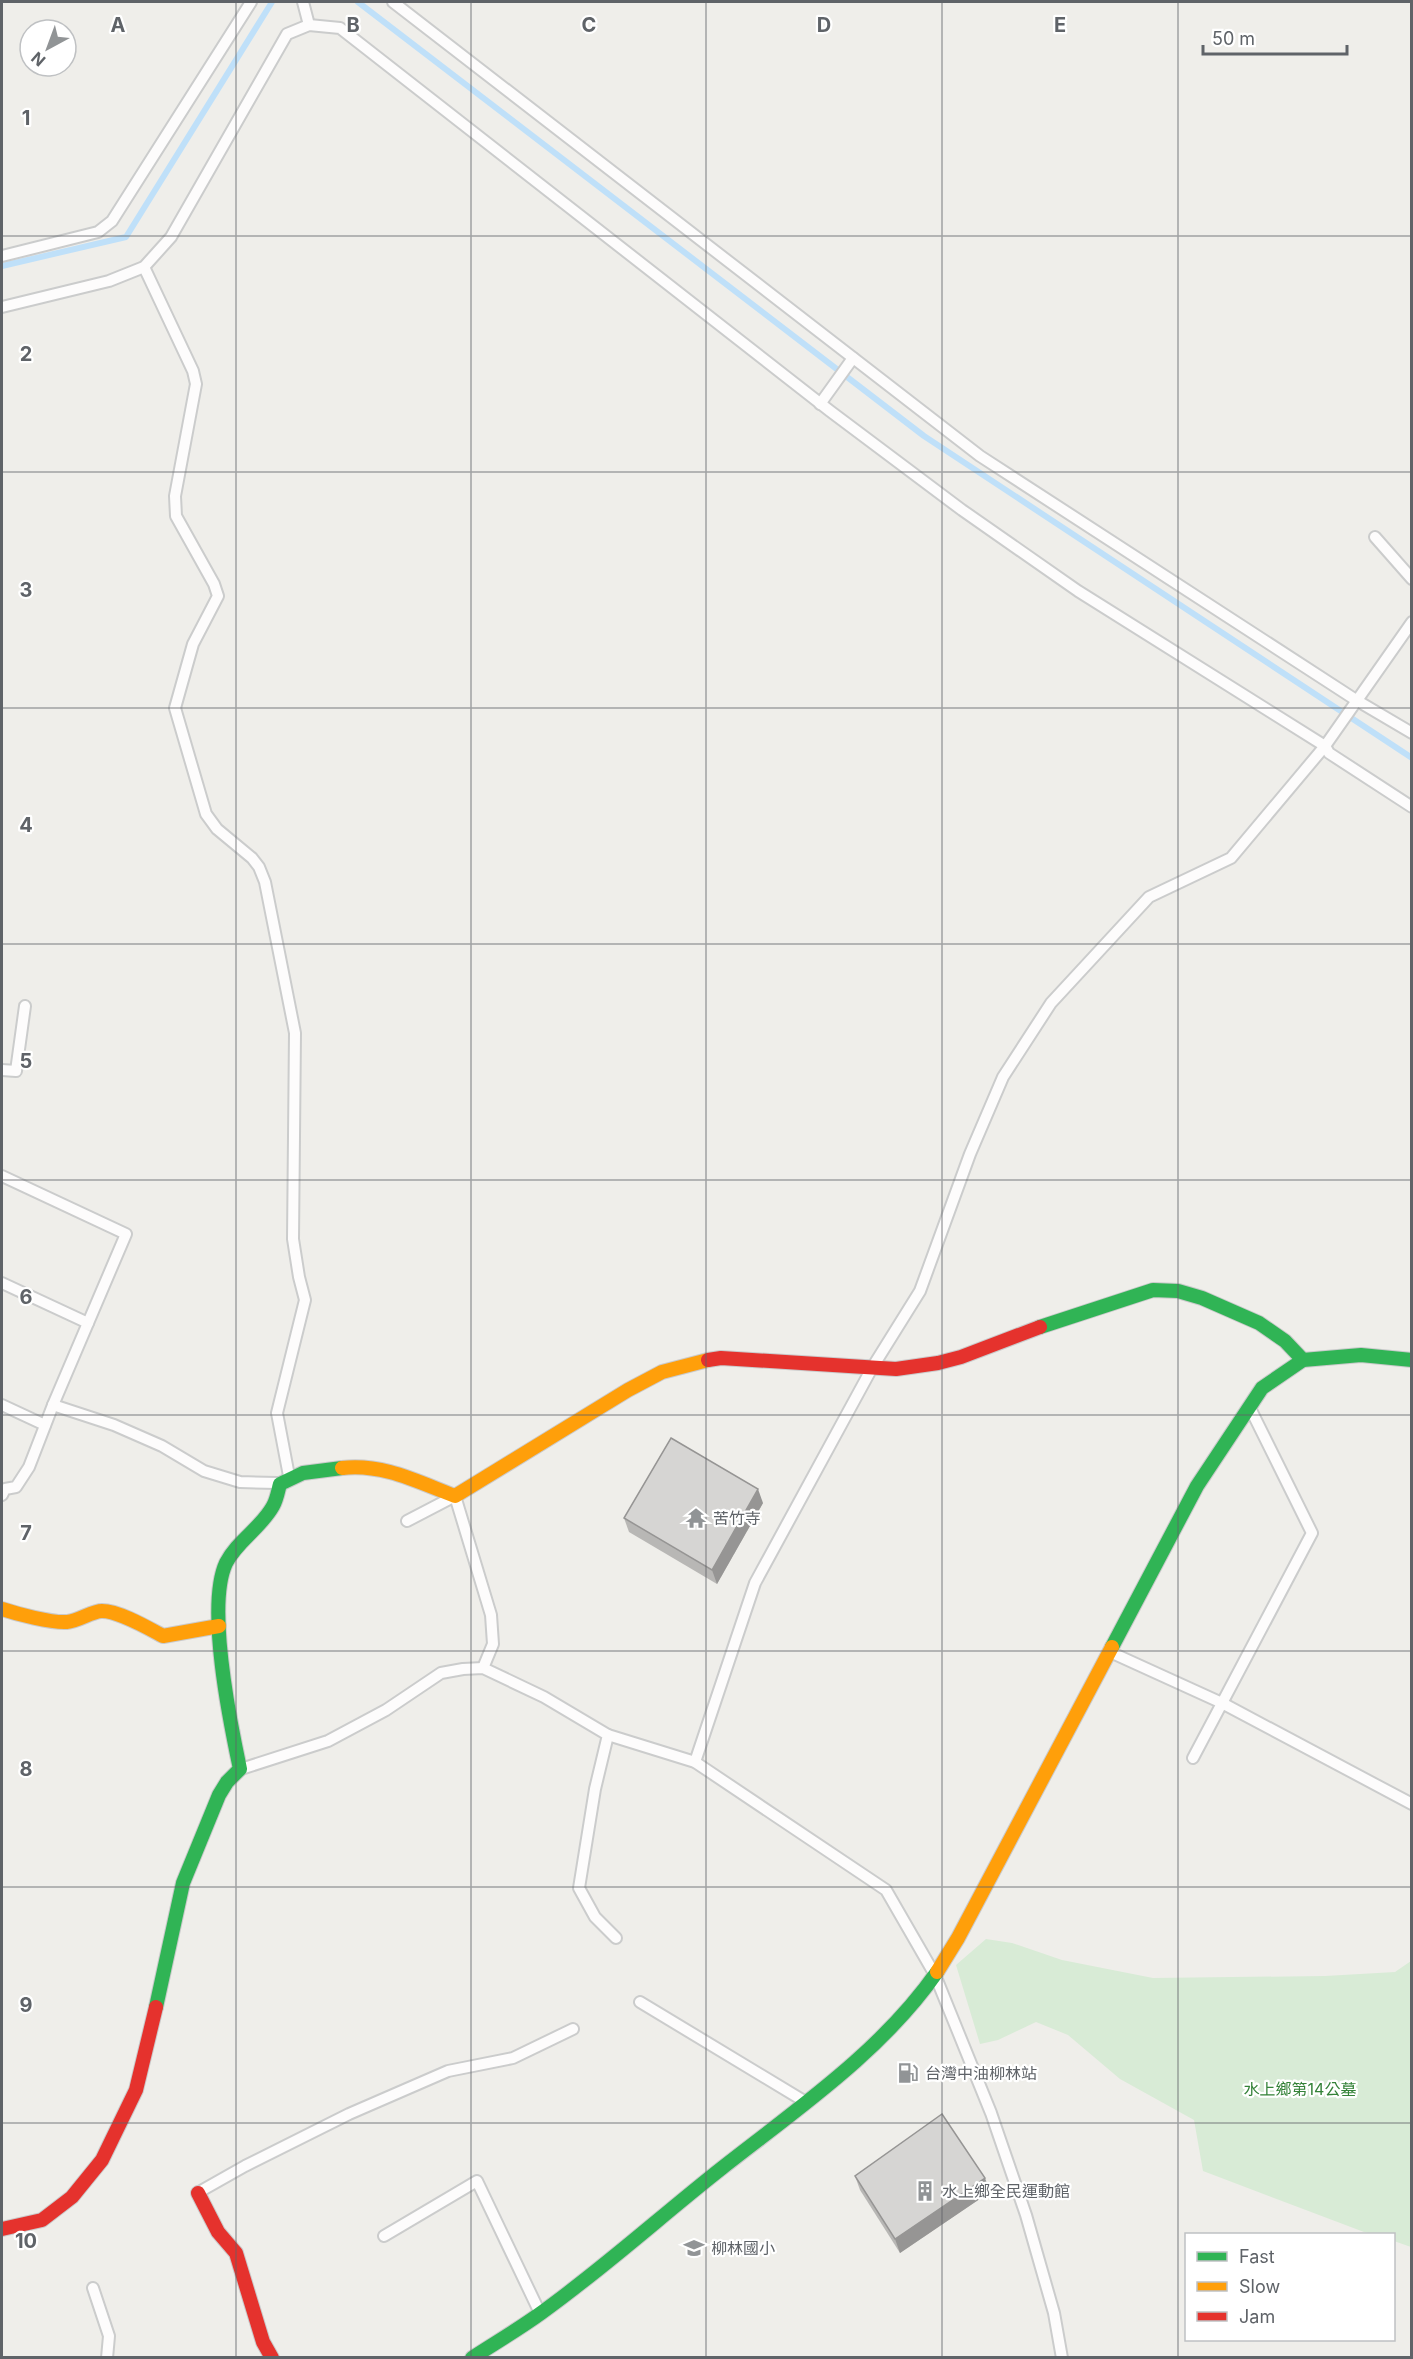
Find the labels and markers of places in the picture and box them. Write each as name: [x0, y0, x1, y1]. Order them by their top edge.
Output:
temple icon: 苦竹寺: [684, 1506, 708, 1530]
place label: 苦竹寺: [713, 1508, 761, 1528]
fuel station icon: 台灣中油柳林站: [896, 2061, 920, 2085]
place label: 台灣中油柳林站: [925, 2063, 1037, 2083]
building icon: 水上鄉全民運動館: [913, 2179, 937, 2203]
place label: 水上鄉全民運動館: [942, 2181, 1070, 2201]
school or university icon: 柳林國小: [682, 2236, 706, 2260]
place label: 柳林國小: [711, 2238, 775, 2258]

